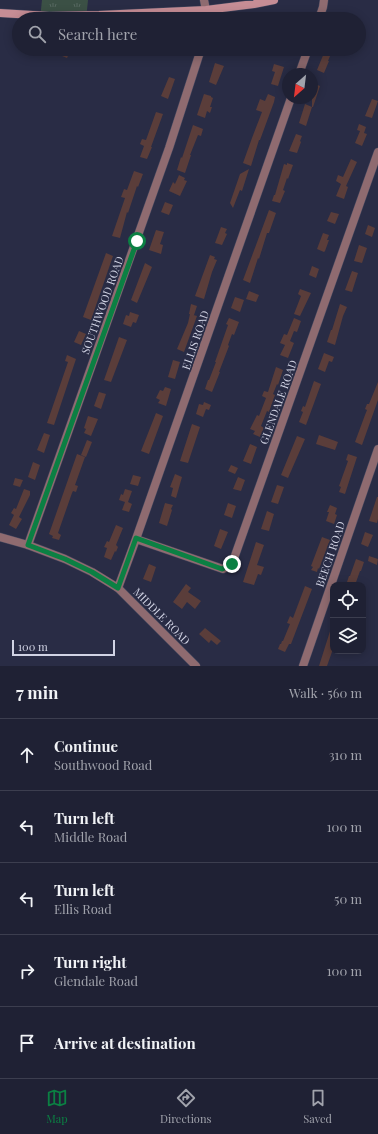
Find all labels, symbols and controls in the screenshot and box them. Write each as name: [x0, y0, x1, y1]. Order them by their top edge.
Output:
search box: [12, 12, 366, 56]
icon: search: [26, 23, 48, 45]
text: Search here: [58, 24, 137, 44]
north arrow: [282, 68, 318, 104]
route start: [128, 232, 146, 250]
street label: SOUTHWOOD ROAD: [77, 254, 127, 356]
street label: ELLIS ROAD: [178, 308, 212, 372]
street label: GLENDALE ROAD: [256, 358, 300, 446]
street label: BEECH ROAD: [312, 519, 348, 589]
route end: [223, 555, 241, 573]
map controls: [330, 582, 366, 654]
button: locate: [330, 582, 366, 618]
street label: MIDDLE ROAD: [130, 584, 194, 648]
button: layers: [330, 618, 366, 654]
scale bar: [12, 638, 115, 657]
text: 100 m: [18, 639, 48, 654]
text: 7 min: [16, 681, 59, 703]
text: Walk · 560 m: [289, 684, 362, 701]
text: Continue: [54, 736, 118, 756]
icon: ahead: [16, 744, 38, 766]
text: 310 m: [329, 746, 362, 763]
text: Southwood Road: [54, 756, 152, 773]
text: Turn left: [54, 808, 115, 828]
icon: left: [16, 816, 38, 838]
text: 100 m: [327, 818, 362, 835]
text: Middle Road: [54, 828, 127, 845]
text: Turn left: [54, 880, 115, 900]
icon: left: [16, 888, 38, 910]
text: 50 m: [334, 890, 362, 907]
text: Ellis Road: [54, 900, 112, 917]
text: Turn right: [54, 952, 127, 972]
icon: right: [16, 960, 38, 982]
text: 100 m: [327, 962, 362, 979]
text: Glendale Road: [54, 972, 138, 989]
icon: arrive: [16, 1032, 38, 1054]
text: Arrive at destination: [54, 1033, 196, 1053]
tab: Map: [46, 1087, 68, 1126]
tab: Directions: [160, 1087, 211, 1126]
tab: Saved: [303, 1087, 332, 1126]

